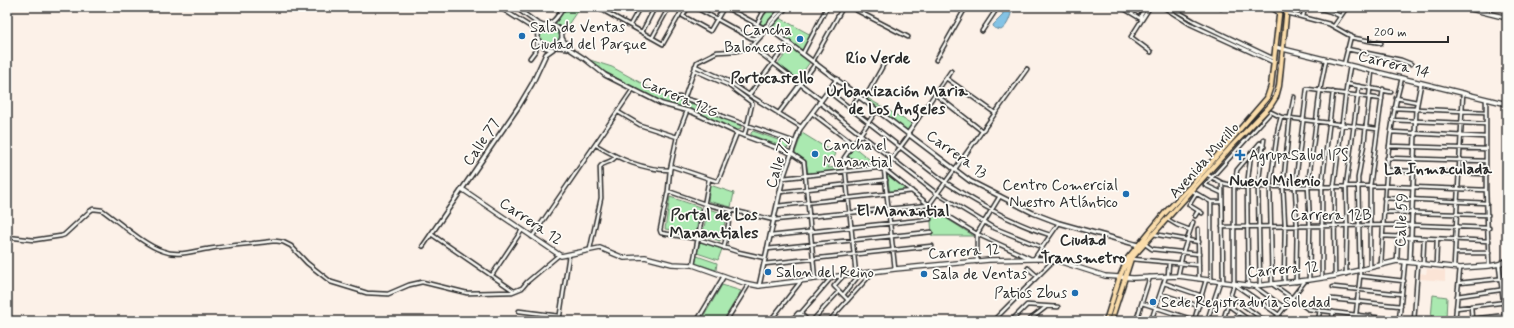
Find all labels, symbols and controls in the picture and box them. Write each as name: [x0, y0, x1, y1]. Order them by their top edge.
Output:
place label: Sala de Ventas Ciudad del Parque: [530, 18, 647, 55]
scale bar: [1368, 18, 1448, 44]
place label: Cancha Baloncesto: [724, 21, 792, 58]
text: 200 m: [1374, 25, 1407, 41]
marker: Sala de Ventas Ciudad del Parque: [517, 31, 527, 41]
marker: Cancha Baloncesto: [795, 34, 805, 44]
street label: Carrera 14: [1356, 46, 1432, 84]
district label: Río Verde: [846, 48, 911, 69]
district label: Portocastello: [730, 68, 814, 89]
street label: Carrera 12G: [638, 73, 721, 123]
district label: Urbanización Maria de Los Angeles: [826, 81, 968, 122]
street label: Calle 77: [459, 115, 505, 170]
street label: Avenida Murillo: [1165, 118, 1244, 203]
street label: Carrera 13: [922, 126, 991, 184]
street label: Calle 72: [762, 134, 796, 191]
place label: Cancha el Manantial: [823, 136, 892, 173]
place label: AgrupaSalud IPS: [1249, 146, 1349, 166]
marker: Cancha el Manantial: [810, 149, 820, 159]
marker: AgrupaSalud IPS: [1234, 149, 1246, 161]
district label: La Inmaculada: [1384, 159, 1492, 180]
district label: Nuevo Milenio: [1229, 171, 1321, 192]
place label: Centro Comercial Nuestro Atlántico: [1002, 176, 1118, 213]
marker: Centro Comercial Nuestro Atlántico: [1121, 189, 1131, 199]
street label: Carrera 12: [495, 193, 566, 250]
street label: Calle 59: [1391, 193, 1413, 247]
district label: El Manantial: [856, 201, 950, 222]
district label: Portal de Los Manantiales: [670, 205, 758, 244]
street label: Carrera 12B: [1290, 206, 1372, 226]
district label: Ciudad Transmetro: [1041, 230, 1125, 269]
street label: Carrera 12: [927, 240, 1001, 264]
street label: Carrera 12: [1246, 257, 1320, 283]
place label: Salon del Reino: [776, 263, 874, 283]
place label: Sala de Ventas: [932, 265, 1028, 285]
marker: Salon del Reino: [763, 267, 773, 277]
marker: Sala de Ventas: [919, 269, 929, 279]
place label: Patios Zbus: [994, 284, 1067, 304]
marker: Patios Zbus: [1070, 288, 1080, 298]
place label: Sede Registraduría Soledad: [1161, 293, 1331, 313]
marker: Sede Registraduría Soledad: [1148, 297, 1158, 307]

